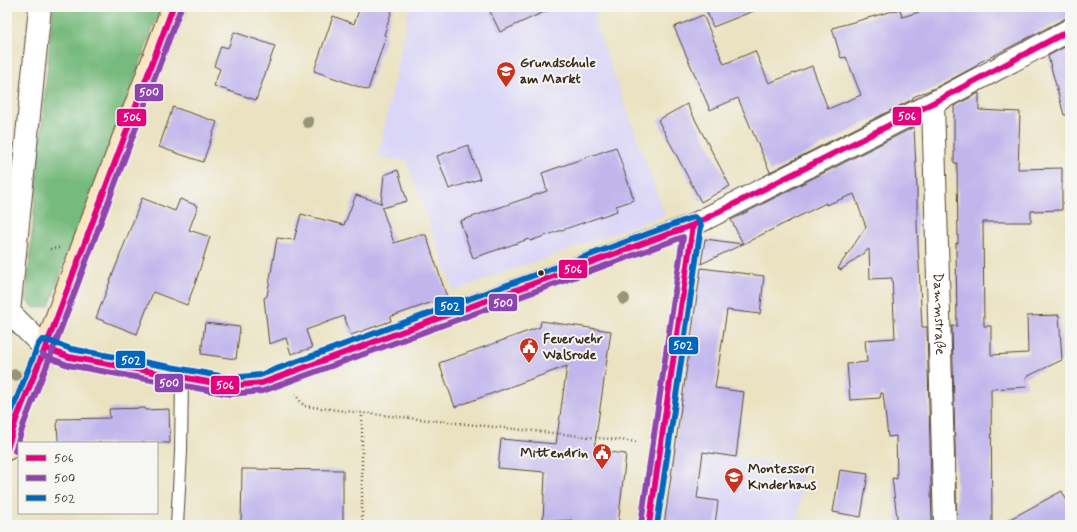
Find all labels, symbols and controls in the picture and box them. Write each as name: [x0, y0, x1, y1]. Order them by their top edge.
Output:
place label: Grundschule am Markt: [520, 54, 596, 88]
school or university icon: Grundschule am Markt: [495, 60, 517, 88]
line badge: 500: [134, 83, 164, 102]
text: 500: [139, 86, 159, 100]
line badge: 506: [892, 106, 922, 126]
line badge: 506: [116, 108, 147, 127]
text: 506: [898, 110, 916, 124]
text: 506: [123, 111, 141, 125]
line badge: 506: [558, 259, 588, 279]
text: 506: [564, 263, 582, 277]
unlabelled marker: [536, 268, 546, 278]
street label: Dammstraße: [929, 272, 949, 356]
line badge: 500: [488, 293, 518, 312]
line badge: 502: [434, 296, 465, 316]
text: 500: [493, 297, 513, 311]
text: 502: [440, 300, 460, 314]
place label: Feuerwehr Walsrode: [542, 330, 603, 364]
public building icon: Feuerwehr Walsrode: [518, 336, 540, 364]
line badge: 502: [668, 336, 699, 355]
text: 502: [673, 339, 693, 353]
line badge: 502: [115, 350, 146, 369]
text: 502: [121, 354, 141, 368]
line badge: 500: [154, 373, 184, 393]
line badge: 506: [210, 375, 240, 395]
text: 500: [159, 377, 179, 391]
text: 506: [216, 379, 234, 393]
legend: [18, 442, 158, 514]
public building icon: Mittendrin: [591, 442, 613, 470]
place label: Mittendrin: [520, 444, 588, 462]
text: 506: [54, 451, 74, 467]
place label: Montessori Kinderhaus: [748, 460, 817, 494]
school or university icon: Montessori Kinderhaus: [723, 466, 745, 494]
text: 500: [54, 471, 75, 487]
text: 502: [54, 491, 75, 507]

